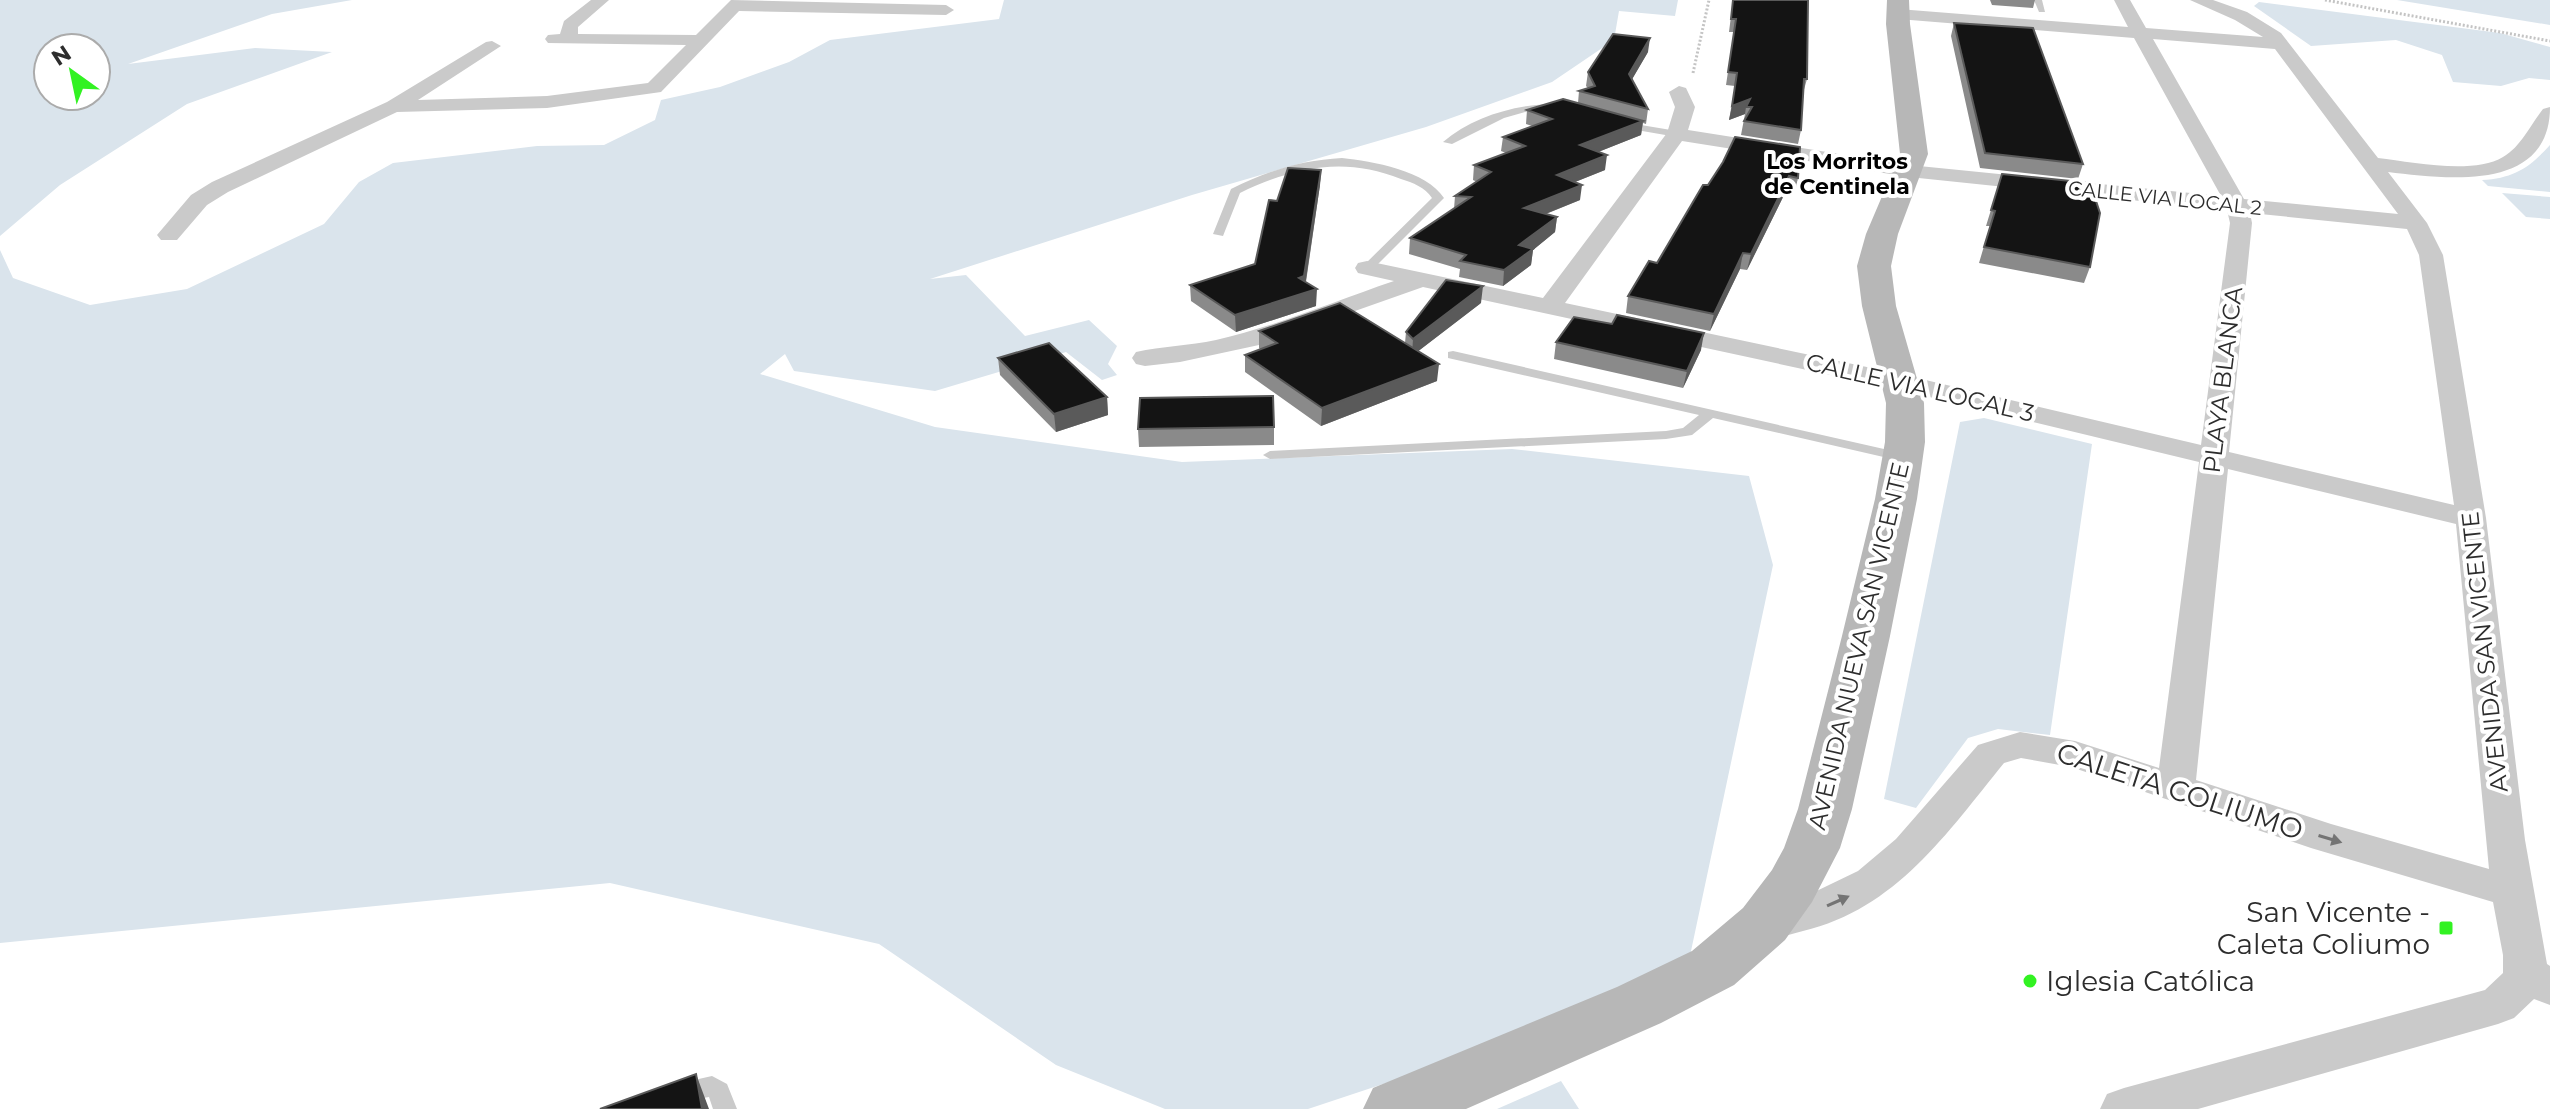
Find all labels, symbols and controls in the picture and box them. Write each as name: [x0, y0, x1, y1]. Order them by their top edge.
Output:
north arrow: [32, 32, 112, 112]
text: N: [47, 39, 76, 72]
district label: Los Morritos de Centinela: [1764, 148, 1910, 200]
street label: CALLE VIA LOCAL 2: [2067, 176, 2263, 220]
street label: PLAYA BLANCA: [2197, 284, 2248, 475]
street label: CALLE VIA LOCAL 3: [1803, 347, 2037, 428]
street label: AVENIDA NUEVA SAN VICENTE: [1802, 459, 1915, 832]
street label: AVENIDA SAN VICENTE: [2455, 510, 2514, 794]
street label: CALETA COLIUMO: [2053, 735, 2307, 847]
one-way arrow: [2319, 833, 2343, 846]
one-way arrow: [1826, 894, 1850, 907]
place label: San Vicente - Caleta Coliumo: [2217, 895, 2430, 961]
marker: San Vicente - Caleta Coliumo: [2437, 919, 2455, 937]
place label: Iglesia Católica: [2046, 964, 2255, 998]
marker: Iglesia Católica: [2021, 972, 2039, 990]

